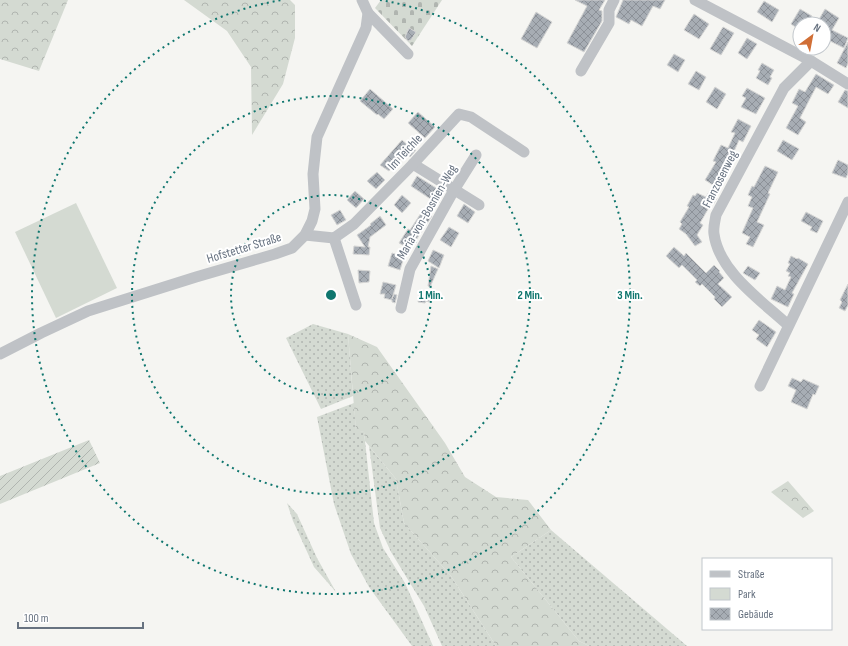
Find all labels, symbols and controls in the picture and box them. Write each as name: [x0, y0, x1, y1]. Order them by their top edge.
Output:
north arrow: [792, 16, 832, 56]
text: N: [811, 21, 823, 35]
street label: Im Teichle: [384, 131, 426, 173]
street label: Franzosenweg: [699, 148, 741, 210]
street label: Maria-von-Bosnien-Weg: [393, 162, 461, 262]
street label: Hofstetter Straße: [205, 229, 283, 267]
centre of rings: [324, 288, 338, 302]
text: 1 Min.: [419, 288, 444, 303]
text: 2 Min.: [517, 288, 543, 303]
text: 3 Min.: [617, 288, 643, 303]
legend: [702, 558, 832, 630]
text: Straße: [738, 567, 765, 582]
text: Park: [738, 587, 756, 602]
scale bar: [18, 604, 143, 630]
text: Gebäude: [738, 607, 773, 622]
text: 100 m: [24, 611, 49, 626]

